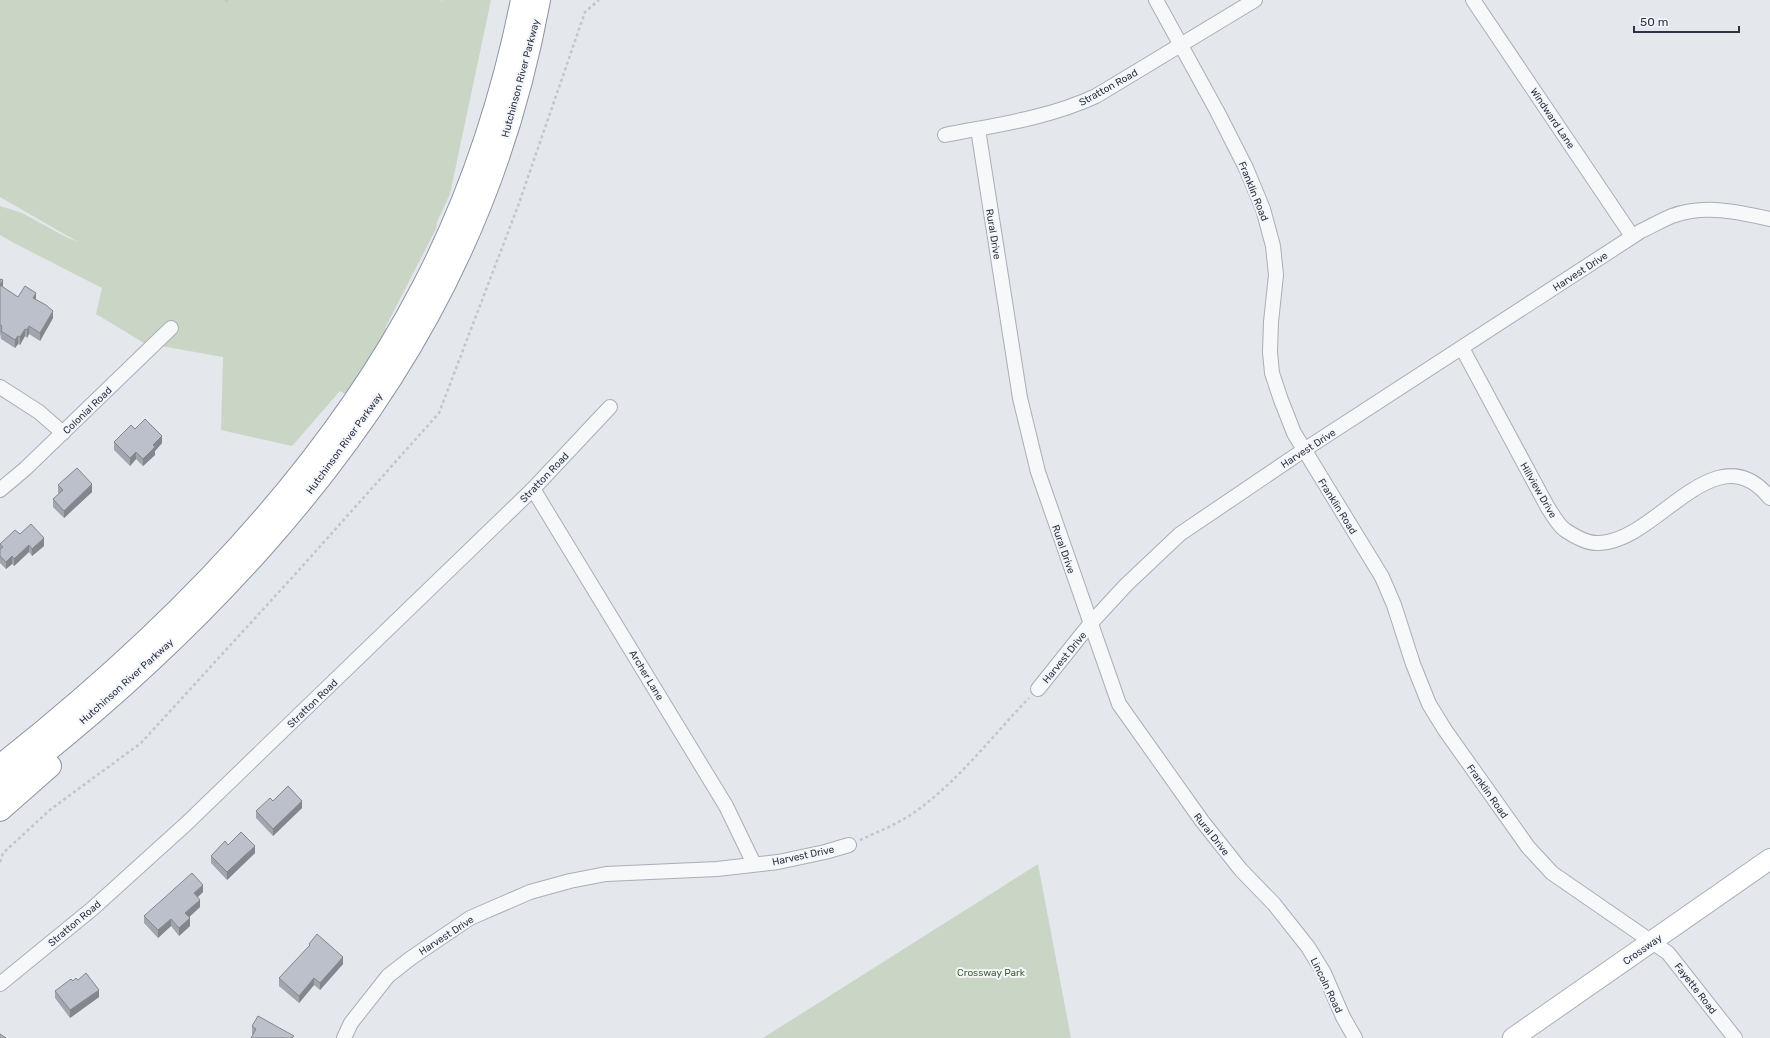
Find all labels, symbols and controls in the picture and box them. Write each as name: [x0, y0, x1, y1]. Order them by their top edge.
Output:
scale bar: [1634, 8, 1739, 34]
text: 50 m: [1640, 15, 1668, 29]
street label: Hutchinson River Parkway: [499, 17, 543, 139]
street label: Stratton Road: [1077, 67, 1140, 109]
street label: Windward Lane: [1527, 86, 1577, 152]
street label: Franklin Road: [1236, 160, 1270, 223]
street label: Rural Drive: [983, 208, 1003, 261]
street label: Harvest Drive: [1551, 249, 1611, 294]
street label: Colonial Road: [61, 384, 115, 437]
street label: Hutchinson River Parkway: [304, 390, 386, 496]
street label: Harvest Drive: [1279, 426, 1339, 471]
street label: Stratton Road: [518, 450, 572, 505]
street label: Hillview Drive: [1517, 461, 1559, 521]
street label: Franklin Road: [1315, 477, 1359, 537]
street label: Rural Drive: [1049, 523, 1077, 576]
street label: Harvest Drive: [1040, 629, 1089, 686]
street label: Hutchinson River Parkway: [77, 636, 176, 727]
street label: Archer Lane: [626, 648, 666, 703]
street label: Stratton Road: [285, 677, 340, 731]
street label: Franklin Road: [1464, 762, 1510, 821]
street label: Rural Drive: [1191, 811, 1232, 859]
street label: Harvest Drive: [771, 843, 836, 868]
street label: Stratton Road: [46, 898, 103, 949]
street label: Harvest Drive: [417, 913, 477, 958]
street label: Crossway: [1621, 932, 1665, 968]
street label: Lincoln Road: [1308, 956, 1345, 1015]
street label: Fayette Road: [1672, 961, 1719, 1017]
park label: Crossway Park: [957, 967, 1026, 979]

